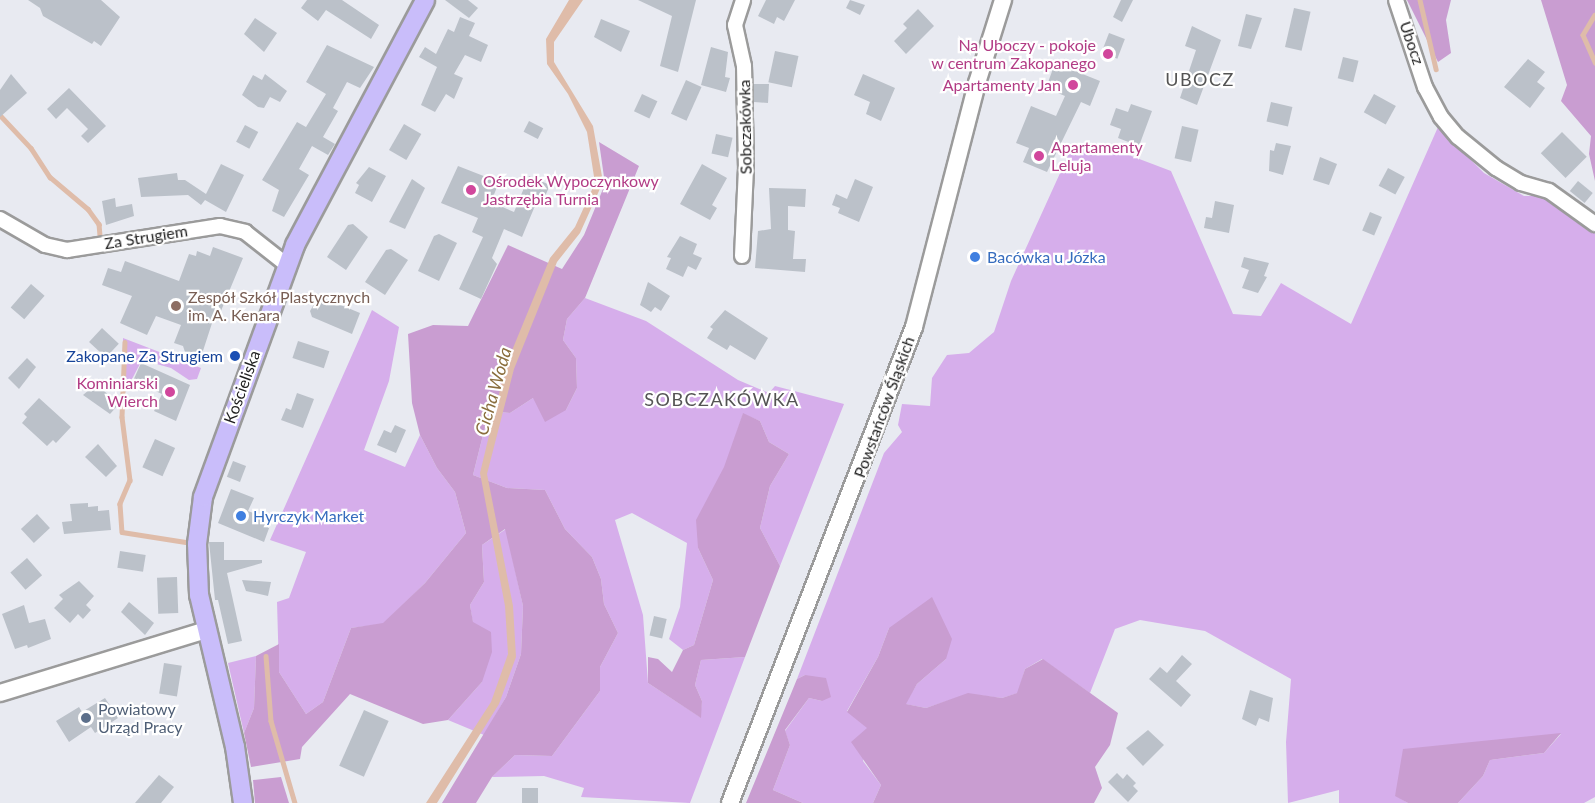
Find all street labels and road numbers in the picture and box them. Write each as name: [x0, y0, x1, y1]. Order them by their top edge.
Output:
street label: Ubocz: [1396, 19, 1428, 67]
street label: Sobczakówka: [735, 79, 755, 175]
street label: Za Strugiem: [103, 221, 189, 253]
street label: Powstańców Śląskich: [849, 334, 919, 480]
street label: Kościeliska: [220, 348, 264, 426]

